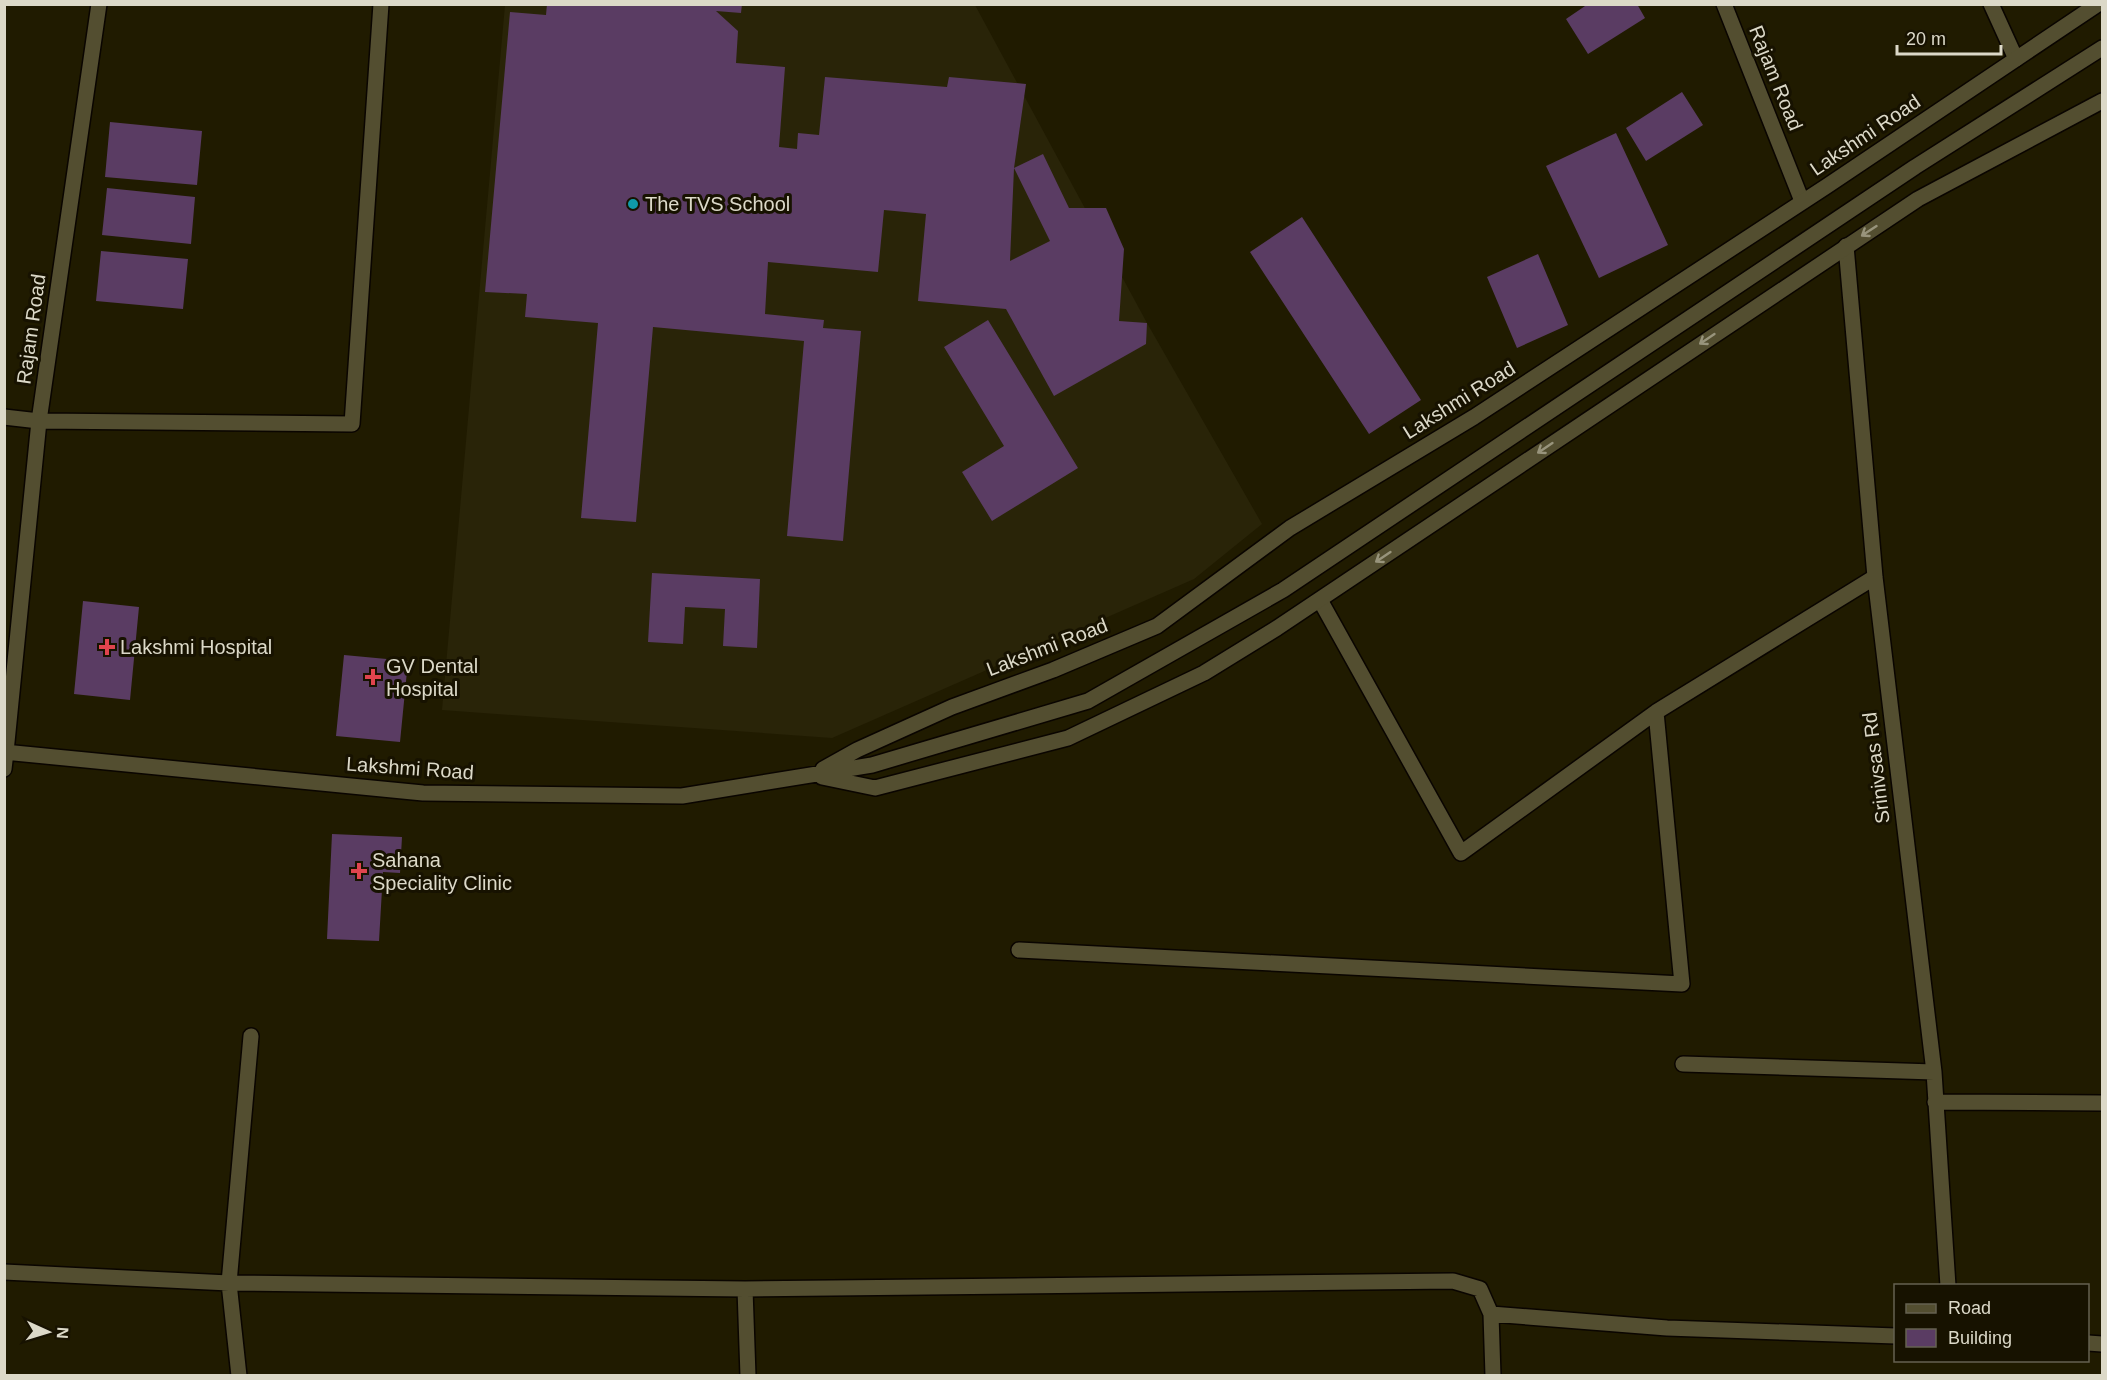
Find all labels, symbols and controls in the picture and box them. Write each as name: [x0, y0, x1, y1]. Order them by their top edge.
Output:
scale bar: [1897, 18, 2000, 56]
street label: Rajam Road: [1745, 22, 1807, 134]
text: 20 m: [1906, 29, 1946, 49]
street label: Lakshmi Road: [1806, 90, 1924, 180]
place label: The TVS School: [645, 193, 790, 215]
marker: The TVS School: [626, 197, 640, 211]
one-way arrow: [1861, 225, 1878, 237]
street label: Rajam Road: [12, 272, 50, 386]
one-way arrow: [1699, 334, 1716, 346]
street label: Lakshmi Road: [1399, 357, 1519, 443]
one-way arrow: [1537, 442, 1554, 454]
one-way arrow: [1376, 551, 1392, 563]
street label: Lakshmi Road: [983, 614, 1111, 680]
place label: Lakshmi Hospital: [120, 636, 272, 658]
marker: Lakshmi Hospital: [98, 638, 116, 656]
place label: GV Dental Hospital: [386, 655, 478, 700]
marker: GV Dental Hospital: [364, 668, 382, 686]
street label: Srinivsas Rd: [1858, 711, 1894, 825]
street label: Lakshmi Road: [345, 753, 475, 783]
place label: Sahana Speciality Clinic: [372, 849, 512, 894]
marker: Sahana Speciality Clinic: [350, 862, 368, 880]
legend: [1894, 1284, 2089, 1362]
text: Road: [1948, 1298, 1991, 1318]
north arrow: [18, 1302, 78, 1362]
text: N: [54, 1327, 71, 1339]
text: Building: [1948, 1328, 2012, 1348]

